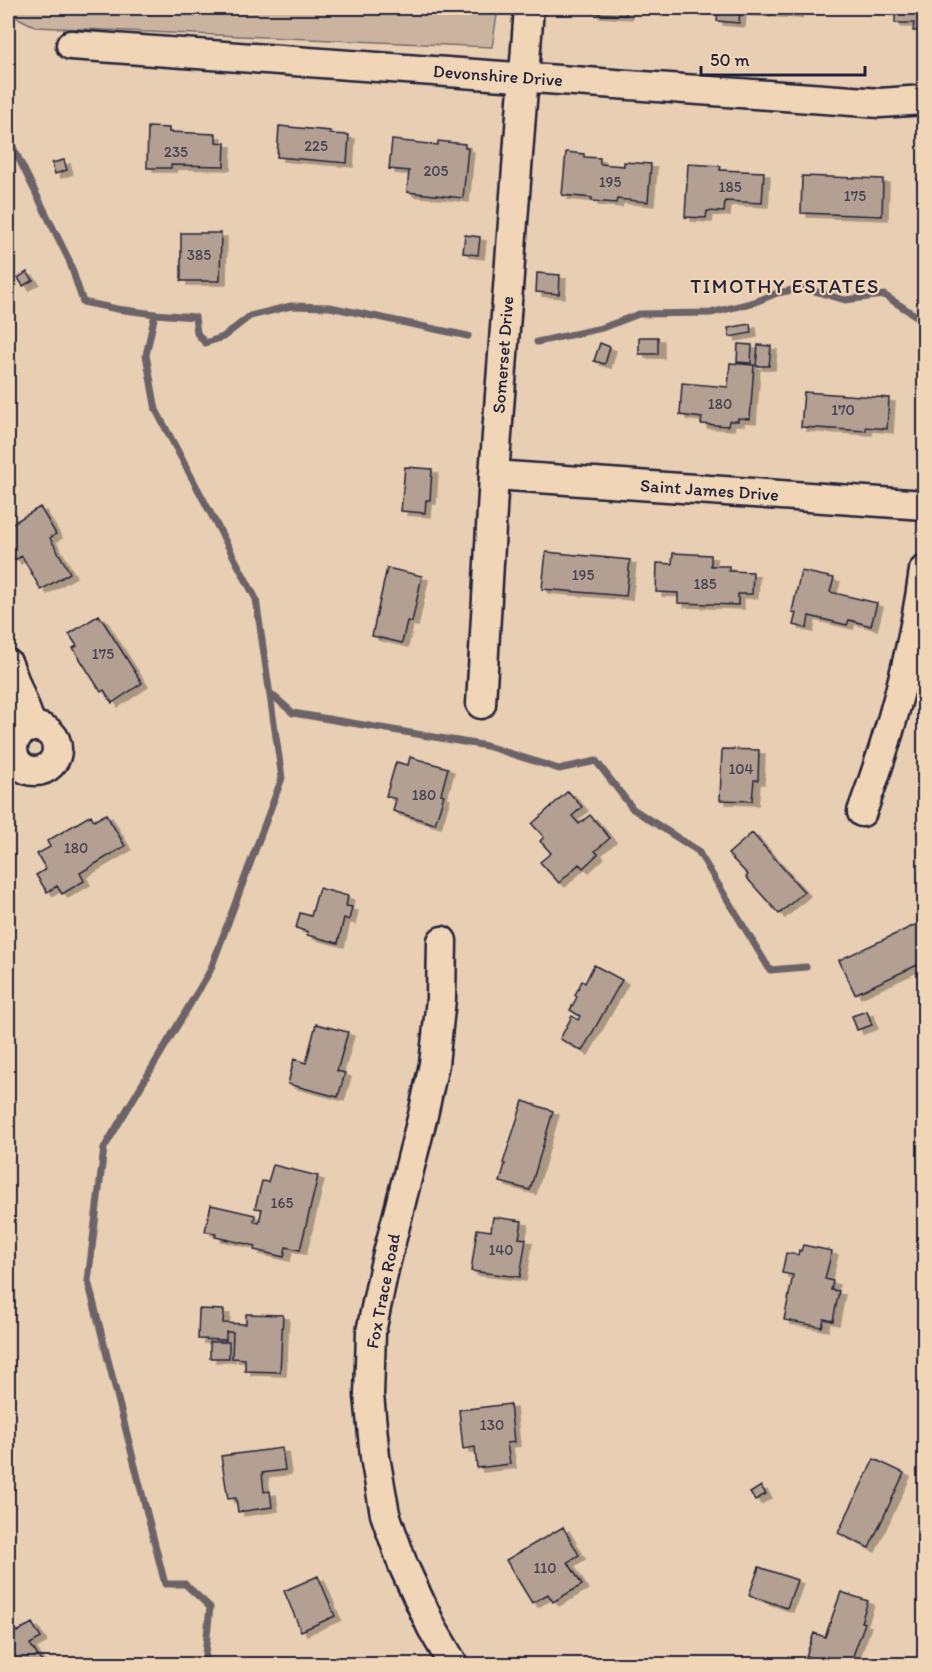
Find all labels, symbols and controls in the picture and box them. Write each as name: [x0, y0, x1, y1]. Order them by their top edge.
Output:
scale bar: [701, 39, 864, 77]
text: 50 m: [710, 49, 750, 71]
street label: Devonshire Drive: [432, 60, 564, 91]
house number: 225: [304, 137, 328, 155]
house number: 235: [164, 143, 188, 161]
house number: 205: [423, 162, 449, 180]
house number: 195: [599, 173, 621, 191]
house number: 185: [718, 178, 742, 196]
house number: 175: [844, 187, 866, 205]
house number: 385: [187, 246, 211, 264]
district label: TIMOTHY ESTATES: [690, 274, 880, 298]
street label: Somerset Drive: [488, 295, 518, 414]
house number: 180: [708, 395, 732, 413]
house number: 170: [831, 401, 855, 419]
street label: Saint James Drive: [639, 474, 780, 506]
house number: 195: [572, 566, 594, 584]
house number: 185: [693, 575, 717, 593]
house number: 175: [92, 645, 114, 663]
house number: 104: [728, 760, 754, 778]
house number: 180: [412, 786, 436, 804]
house number: 180: [64, 839, 88, 857]
house number: 165: [271, 1194, 294, 1212]
street label: Fox Trace Road: [361, 1231, 405, 1350]
house number: 140: [488, 1241, 514, 1259]
house number: 130: [480, 1416, 504, 1434]
house number: 110: [533, 1559, 557, 1577]

